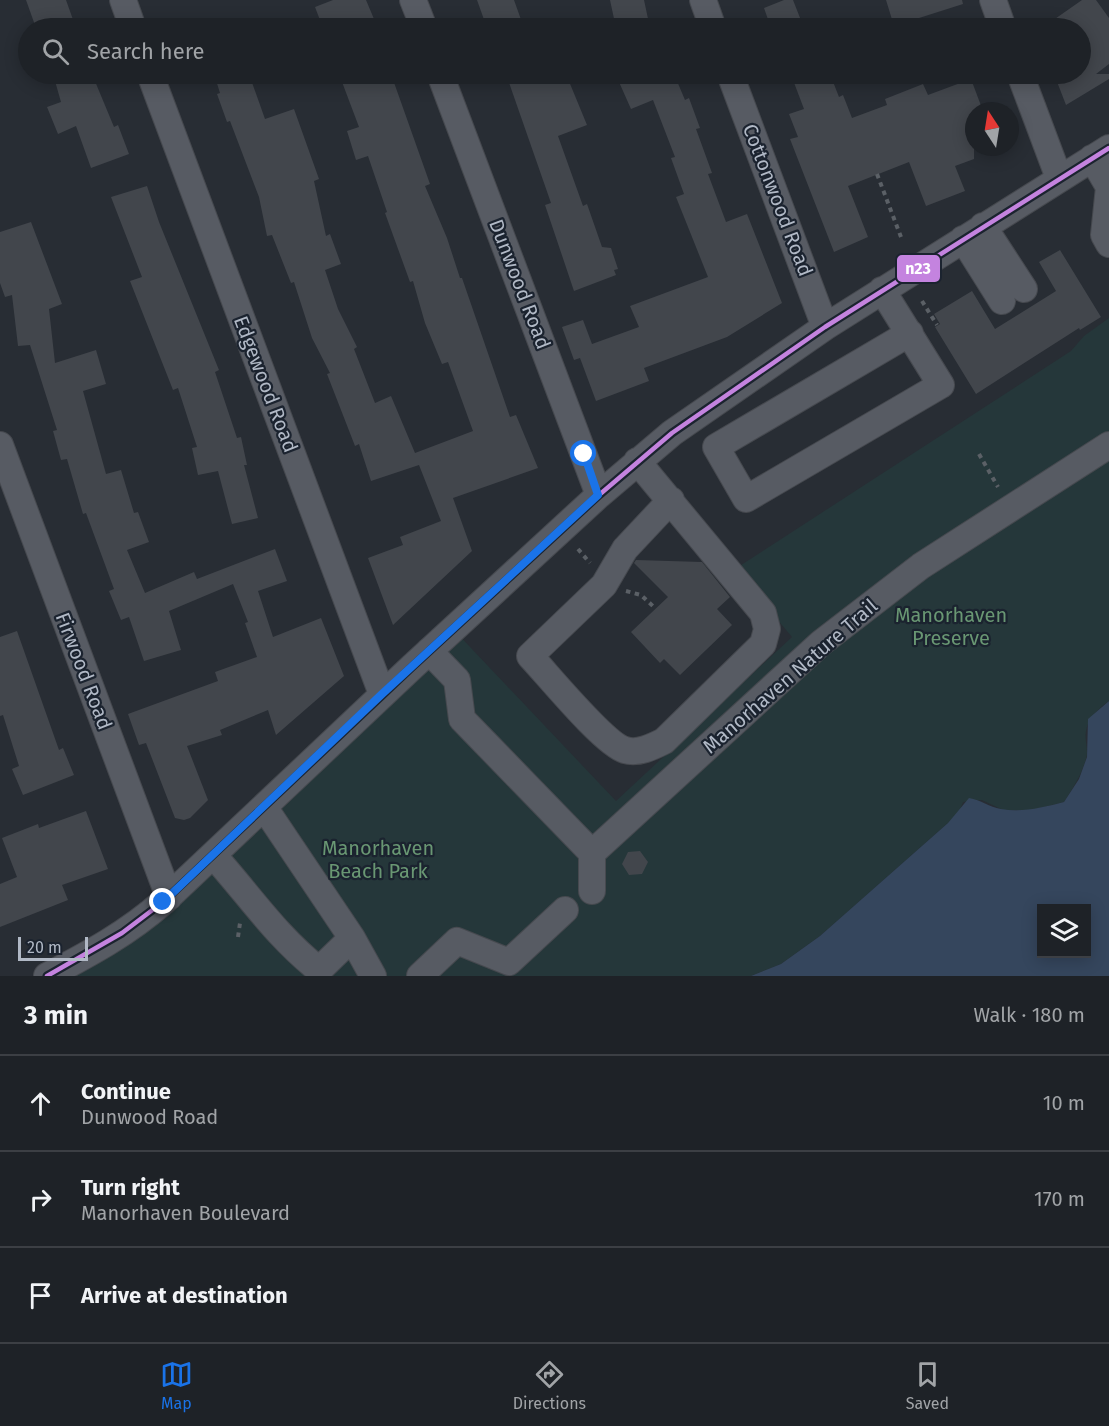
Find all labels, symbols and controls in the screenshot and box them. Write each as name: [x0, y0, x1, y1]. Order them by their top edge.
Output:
search box: [18, 18, 1091, 84]
icon: search: [39, 35, 72, 68]
text: Search here: [87, 38, 205, 65]
north arrow: [965, 102, 1019, 156]
street label: Cottonwood Road: [738, 120, 818, 280]
street label: Dunwood Road: [484, 216, 556, 352]
line badge: n23: [896, 254, 941, 283]
text: n23: [905, 259, 931, 278]
street label: Edgewood Road: [229, 312, 303, 456]
route start: [570, 440, 596, 466]
street label: Manorhaven Nature Trail: [698, 594, 882, 758]
park label: Manorhaven Preserve: [895, 603, 1007, 650]
street label: Firwood Road: [51, 609, 117, 733]
park label: Manorhaven Beach Park: [322, 836, 434, 883]
route end: [149, 888, 175, 914]
map controls: [1037, 904, 1091, 958]
button: layers: [1037, 904, 1091, 958]
scale bar: [18, 934, 88, 962]
text: 20 m: [27, 938, 62, 957]
text: 3 min: [24, 1000, 88, 1031]
text: Walk · 180 m: [974, 1003, 1085, 1027]
text: Continue: [81, 1078, 171, 1105]
icon: ahead: [24, 1087, 57, 1120]
text: 10 m: [1043, 1091, 1085, 1115]
text: Dunwood Road: [81, 1105, 218, 1129]
text: Turn right: [81, 1174, 180, 1201]
icon: right: [24, 1183, 57, 1216]
text: 170 m: [1034, 1187, 1085, 1211]
text: Manorhaven Boulevard: [81, 1201, 290, 1225]
icon: arrive: [24, 1279, 57, 1312]
text: Arrive at destination: [81, 1282, 288, 1309]
tab: Map: [160, 1358, 193, 1413]
tab: Directions: [513, 1358, 586, 1413]
tab: Saved: [906, 1358, 949, 1413]

